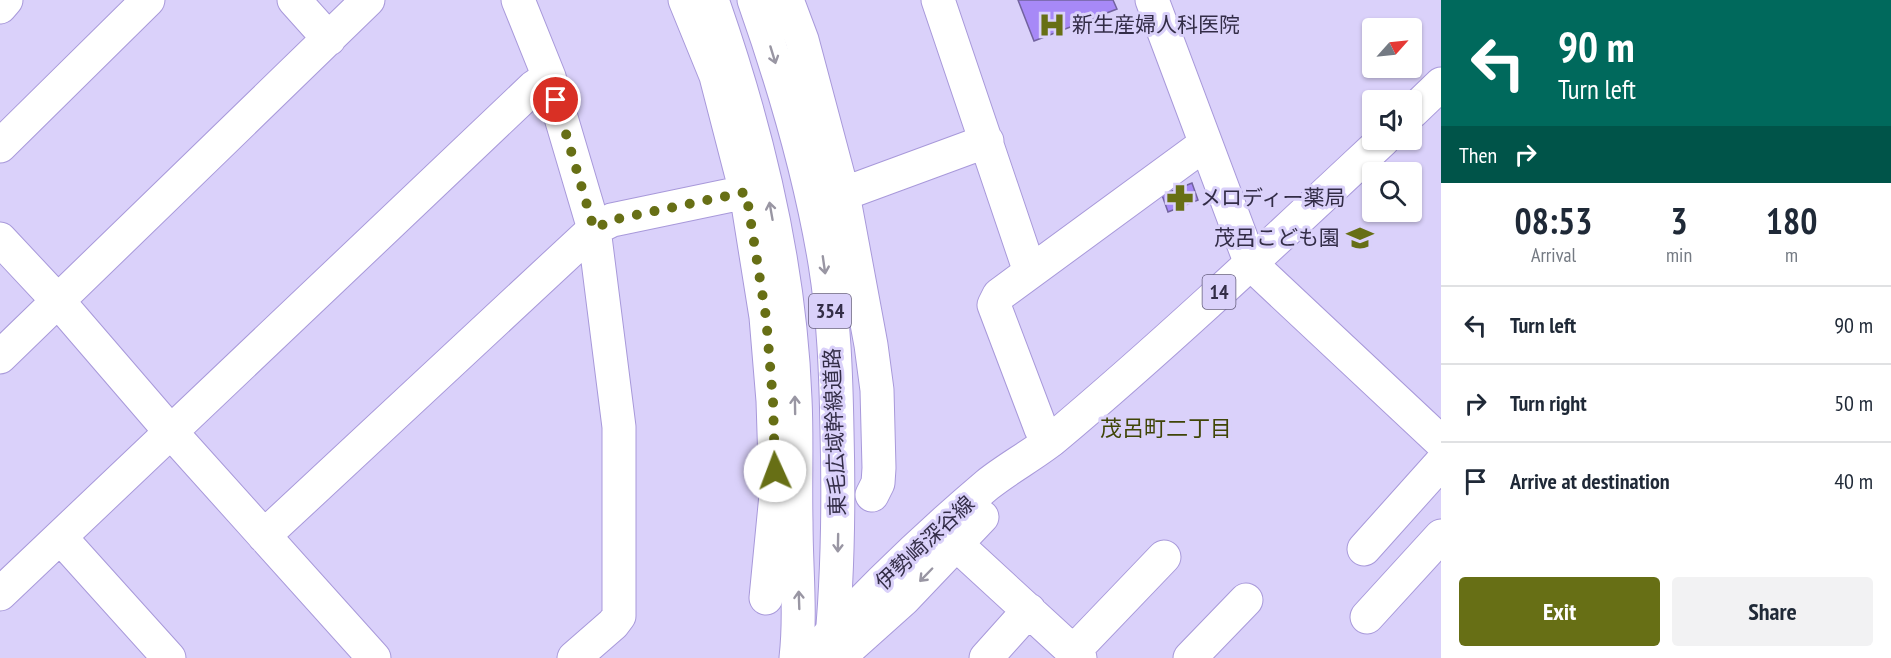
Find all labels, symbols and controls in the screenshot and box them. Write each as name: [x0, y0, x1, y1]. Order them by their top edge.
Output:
hospital icon: 新生産婦人科医院: [1037, 10, 1067, 40]
place label: 新生産婦人科医院: [1072, 11, 1240, 38]
north arrow: [1362, 18, 1422, 78]
map controls: [1362, 18, 1422, 222]
text: 90 m: [1558, 19, 1635, 74]
icon: left: [1459, 24, 1537, 102]
one-way arrow: [768, 45, 779, 64]
text: Turn left: [1558, 72, 1636, 106]
pin: [530, 74, 581, 125]
icon: arrive: [539, 83, 572, 116]
button: sound: [1362, 90, 1422, 150]
icon: right: [1509, 138, 1542, 171]
text: Then: [1459, 141, 1497, 169]
button: search: [1362, 162, 1422, 222]
pharmacy icon: メロディー薬局: [1165, 183, 1195, 213]
place label: メロディー薬局: [1200, 184, 1346, 211]
text: 08:53: [1515, 197, 1592, 244]
text: 3: [1670, 197, 1688, 244]
text: 180: [1766, 197, 1817, 244]
one-way arrow: [766, 202, 777, 222]
school or university icon: 茂呂こども園: [1345, 223, 1375, 253]
place label: 茂呂こども園: [1214, 224, 1340, 251]
text: Arrival: [1531, 242, 1576, 268]
text: min: [1666, 242, 1692, 268]
text: m: [1785, 242, 1798, 268]
one-way arrow: [819, 254, 830, 274]
road number: 14: [1202, 275, 1236, 309]
road number: 354: [809, 294, 851, 328]
icon: left: [1459, 309, 1492, 342]
text: Turn left: [1510, 311, 1576, 339]
text: 90 m: [1834, 311, 1873, 339]
street label: 東毛広域幹線道路: [818, 348, 851, 516]
icon: right: [1459, 387, 1492, 420]
text: Turn right: [1510, 389, 1587, 417]
text: 50 m: [1834, 389, 1873, 417]
one-way arrow: [789, 395, 801, 415]
district label: 茂呂町二丁目: [1100, 414, 1232, 442]
position arrow: [743, 439, 807, 503]
icon: arrive: [1459, 465, 1492, 498]
text: Arrive at destination: [1510, 467, 1670, 495]
text: 40 m: [1834, 467, 1873, 495]
street label: 伊勢崎深谷線: [869, 490, 980, 595]
one-way arrow: [832, 533, 844, 553]
one-way arrow: [919, 568, 934, 583]
button: Exit: [1459, 577, 1660, 646]
button: Share: [1672, 577, 1873, 646]
one-way arrow: [793, 590, 804, 610]

